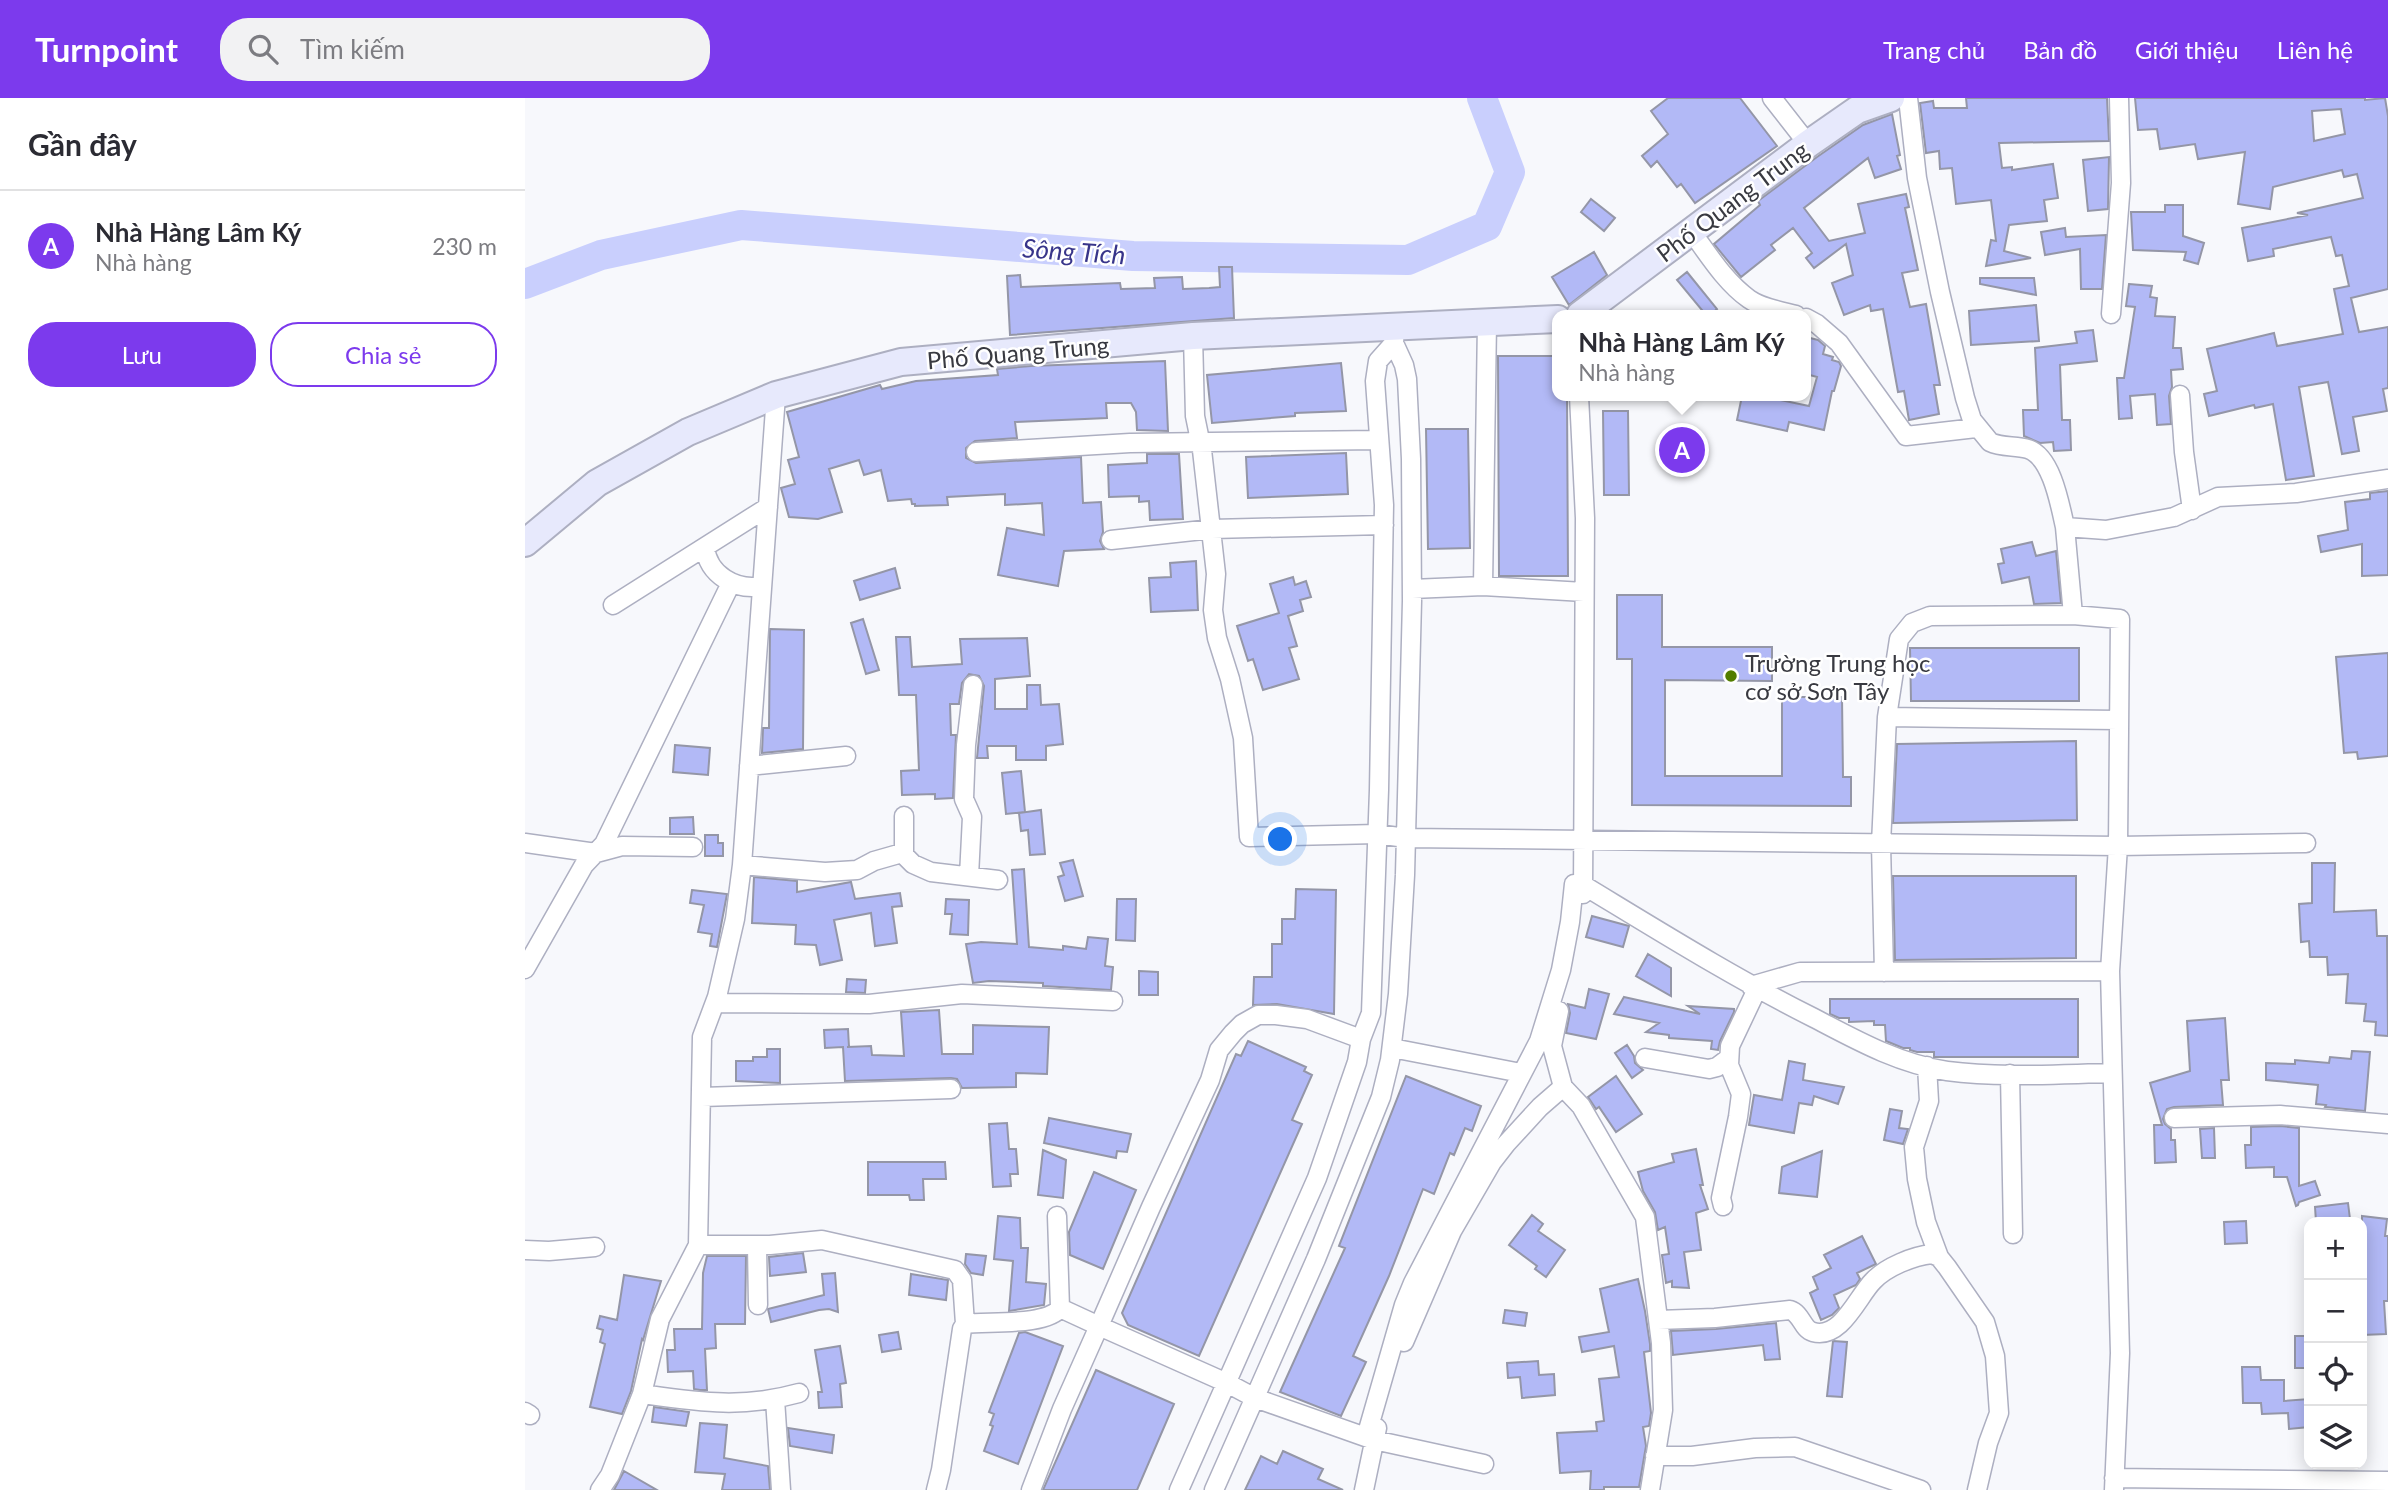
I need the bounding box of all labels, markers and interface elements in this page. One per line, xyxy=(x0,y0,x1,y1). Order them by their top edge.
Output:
search box xyxy=(220,18,710,81)
text: Turnpoint xyxy=(35,29,178,69)
icon: search xyxy=(244,30,282,68)
text: Tìm kiếm xyxy=(300,33,405,65)
text: Trang chủ xyxy=(1883,35,1985,64)
text: Bản đồ xyxy=(2023,35,2097,64)
text: Giới thiệu xyxy=(2135,35,2239,64)
text: Liên hệ xyxy=(2277,35,2353,64)
text: Gần đây xyxy=(28,126,137,162)
street label: Phố Quang Trung xyxy=(1650,134,1814,268)
text: Nhà Hàng Lâm Ký xyxy=(95,216,302,248)
water label: Sông Tích xyxy=(1021,231,1127,271)
text: A xyxy=(43,232,59,260)
text: 230 m xyxy=(432,232,497,260)
text: Nhà hàng xyxy=(95,248,192,276)
popup xyxy=(1552,310,1811,401)
button: Lưu xyxy=(28,322,256,387)
button: Chia sẻ xyxy=(270,322,497,387)
text: Nhà Hàng Lâm Ký xyxy=(1578,326,1785,358)
street label: Phố Quang Trung xyxy=(926,330,1110,374)
text: Nhà hàng xyxy=(1578,358,1675,386)
pin: A xyxy=(1659,424,1705,476)
place label: Trường Trung học cơ sở Sơn Tây xyxy=(1745,648,1930,705)
marker: Trường Trung học cơ sở Sơn Tây xyxy=(1723,668,1739,684)
your location xyxy=(1263,822,1297,856)
map controls xyxy=(2304,1217,2367,1469)
button: + xyxy=(2304,1217,2367,1280)
button: − xyxy=(2304,1280,2367,1343)
button: locate xyxy=(2304,1343,2367,1406)
button: layers xyxy=(2304,1406,2367,1469)

